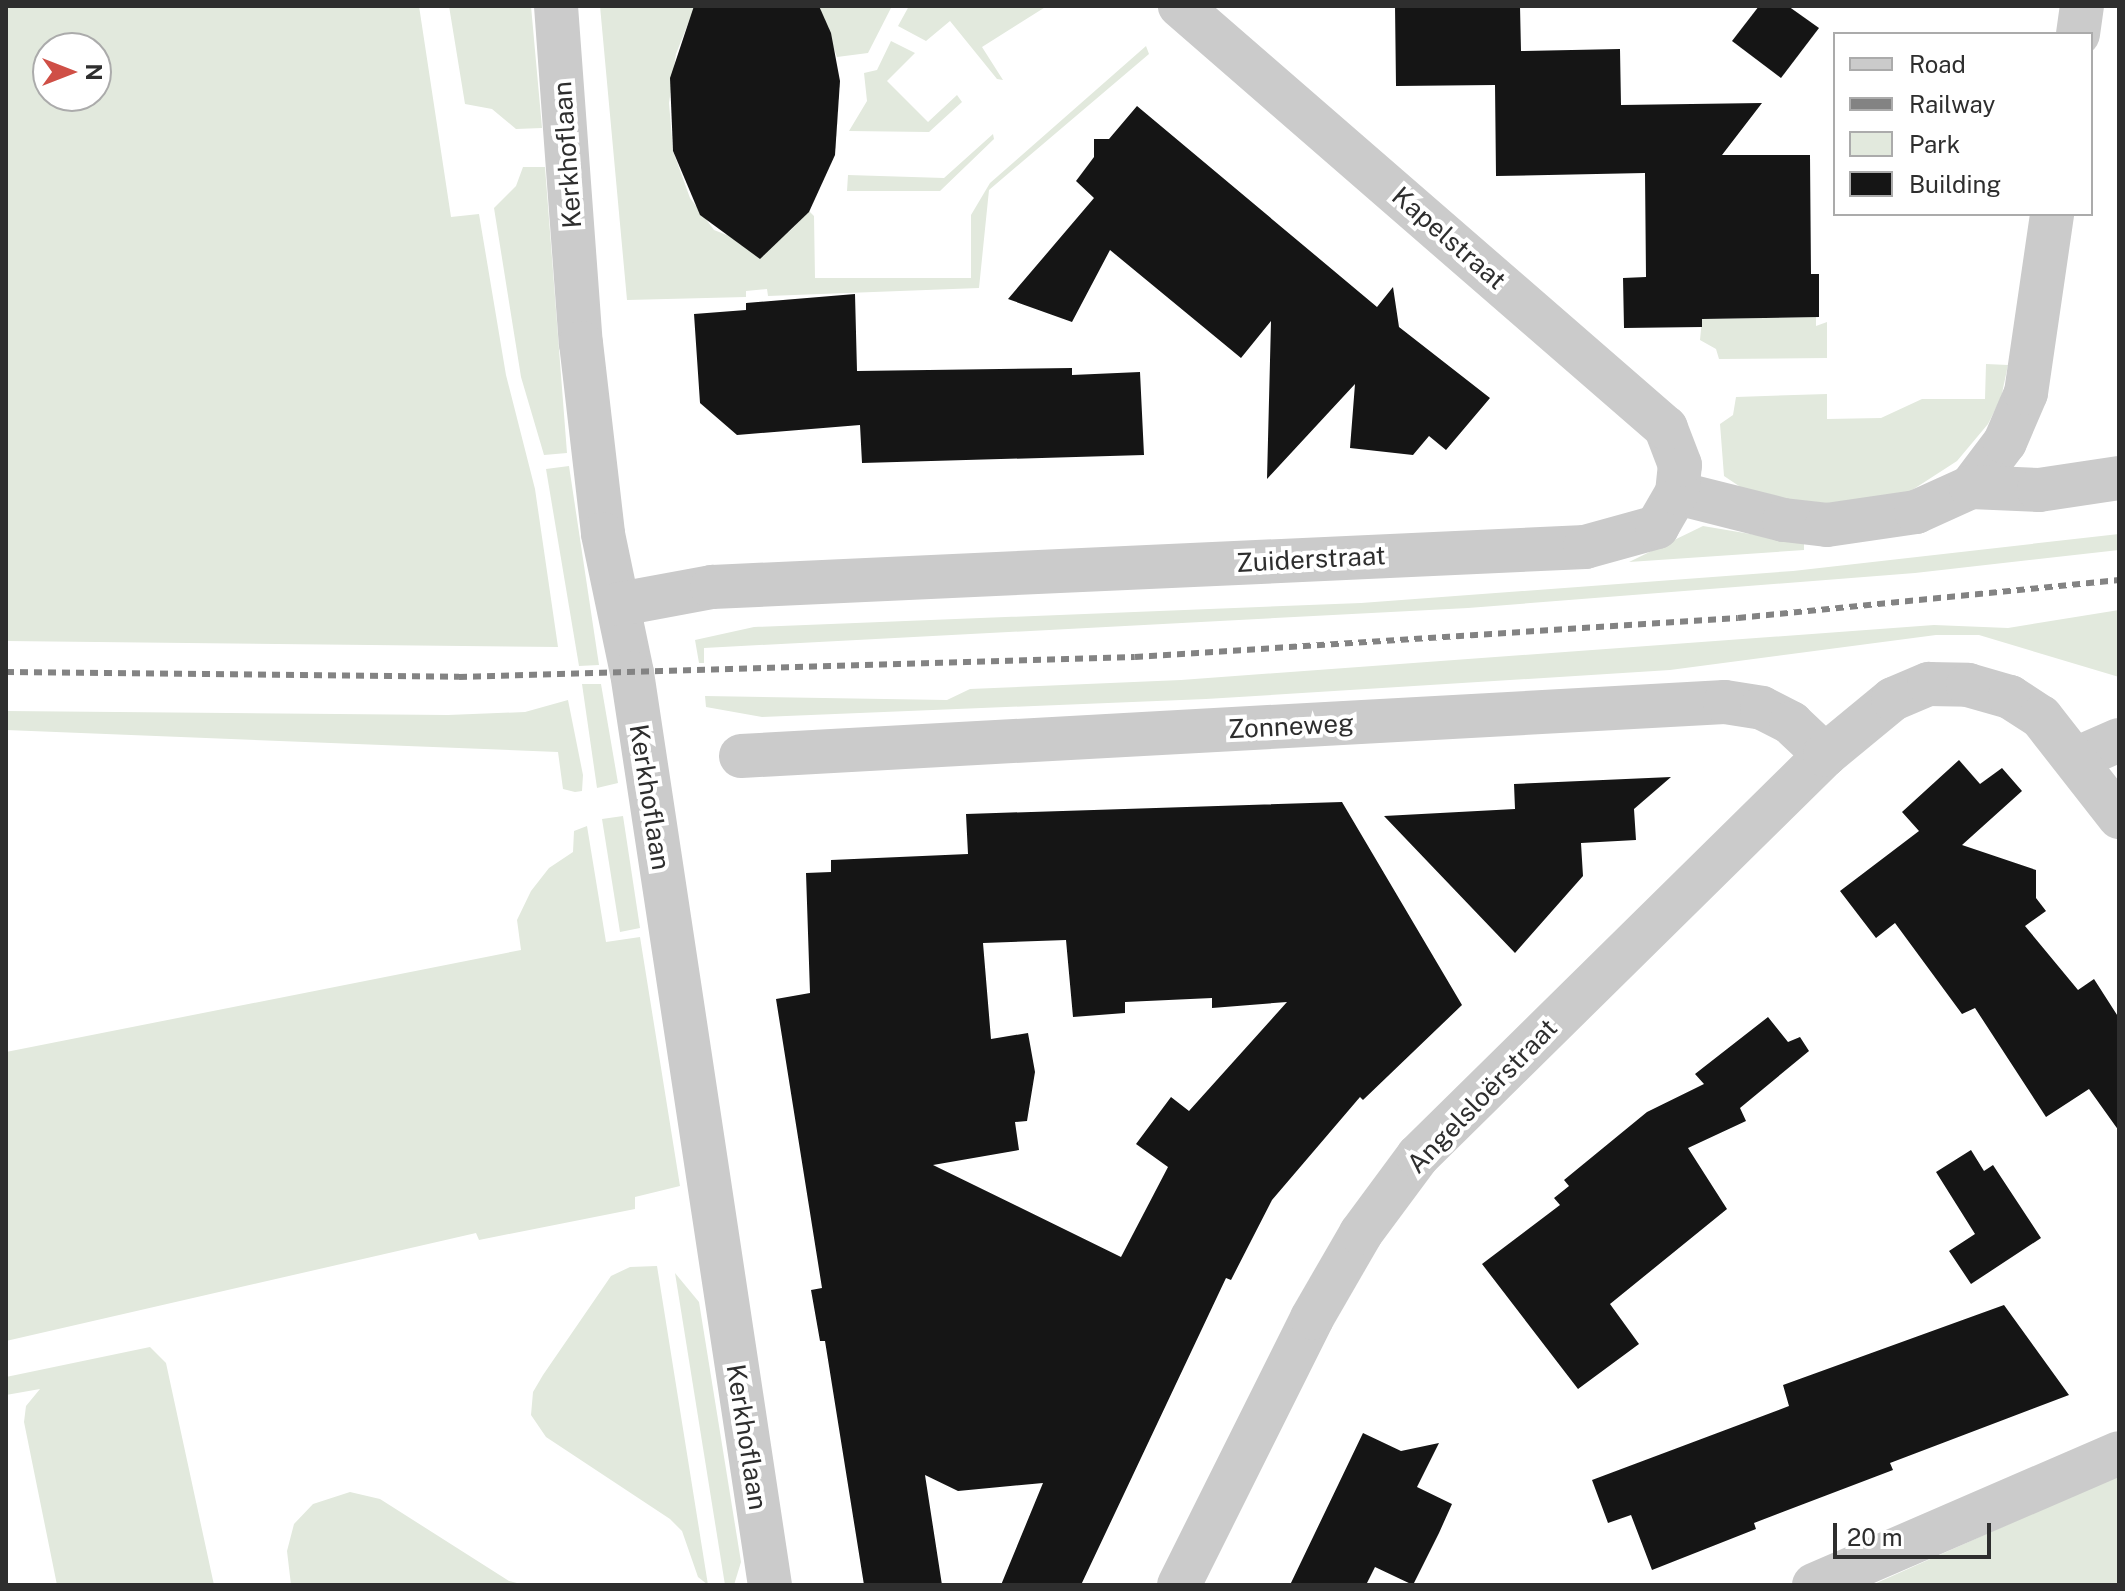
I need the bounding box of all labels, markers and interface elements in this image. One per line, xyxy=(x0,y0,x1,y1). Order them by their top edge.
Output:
north arrow xyxy=(32,32,112,112)
legend xyxy=(1833,32,2093,216)
text: Road xyxy=(1909,50,1966,78)
text: N xyxy=(81,63,107,81)
street label: Kerkhoflaan xyxy=(546,80,588,230)
text: Railway xyxy=(1909,90,1995,118)
text: Park xyxy=(1909,130,1960,158)
text: Building xyxy=(1909,170,2001,198)
street label: Kapelstraat xyxy=(1386,180,1512,296)
street label: Zuiderstraat xyxy=(1236,540,1386,578)
street label: Zonneweg xyxy=(1227,707,1355,745)
street label: Kerkhoflaan xyxy=(623,722,677,872)
street label: Angelsloërstraat xyxy=(1401,1012,1563,1180)
street label: Kerkhoflaan xyxy=(720,1362,774,1512)
scale bar xyxy=(1837,1507,1995,1557)
text: 20 m xyxy=(1847,1523,1903,1551)

